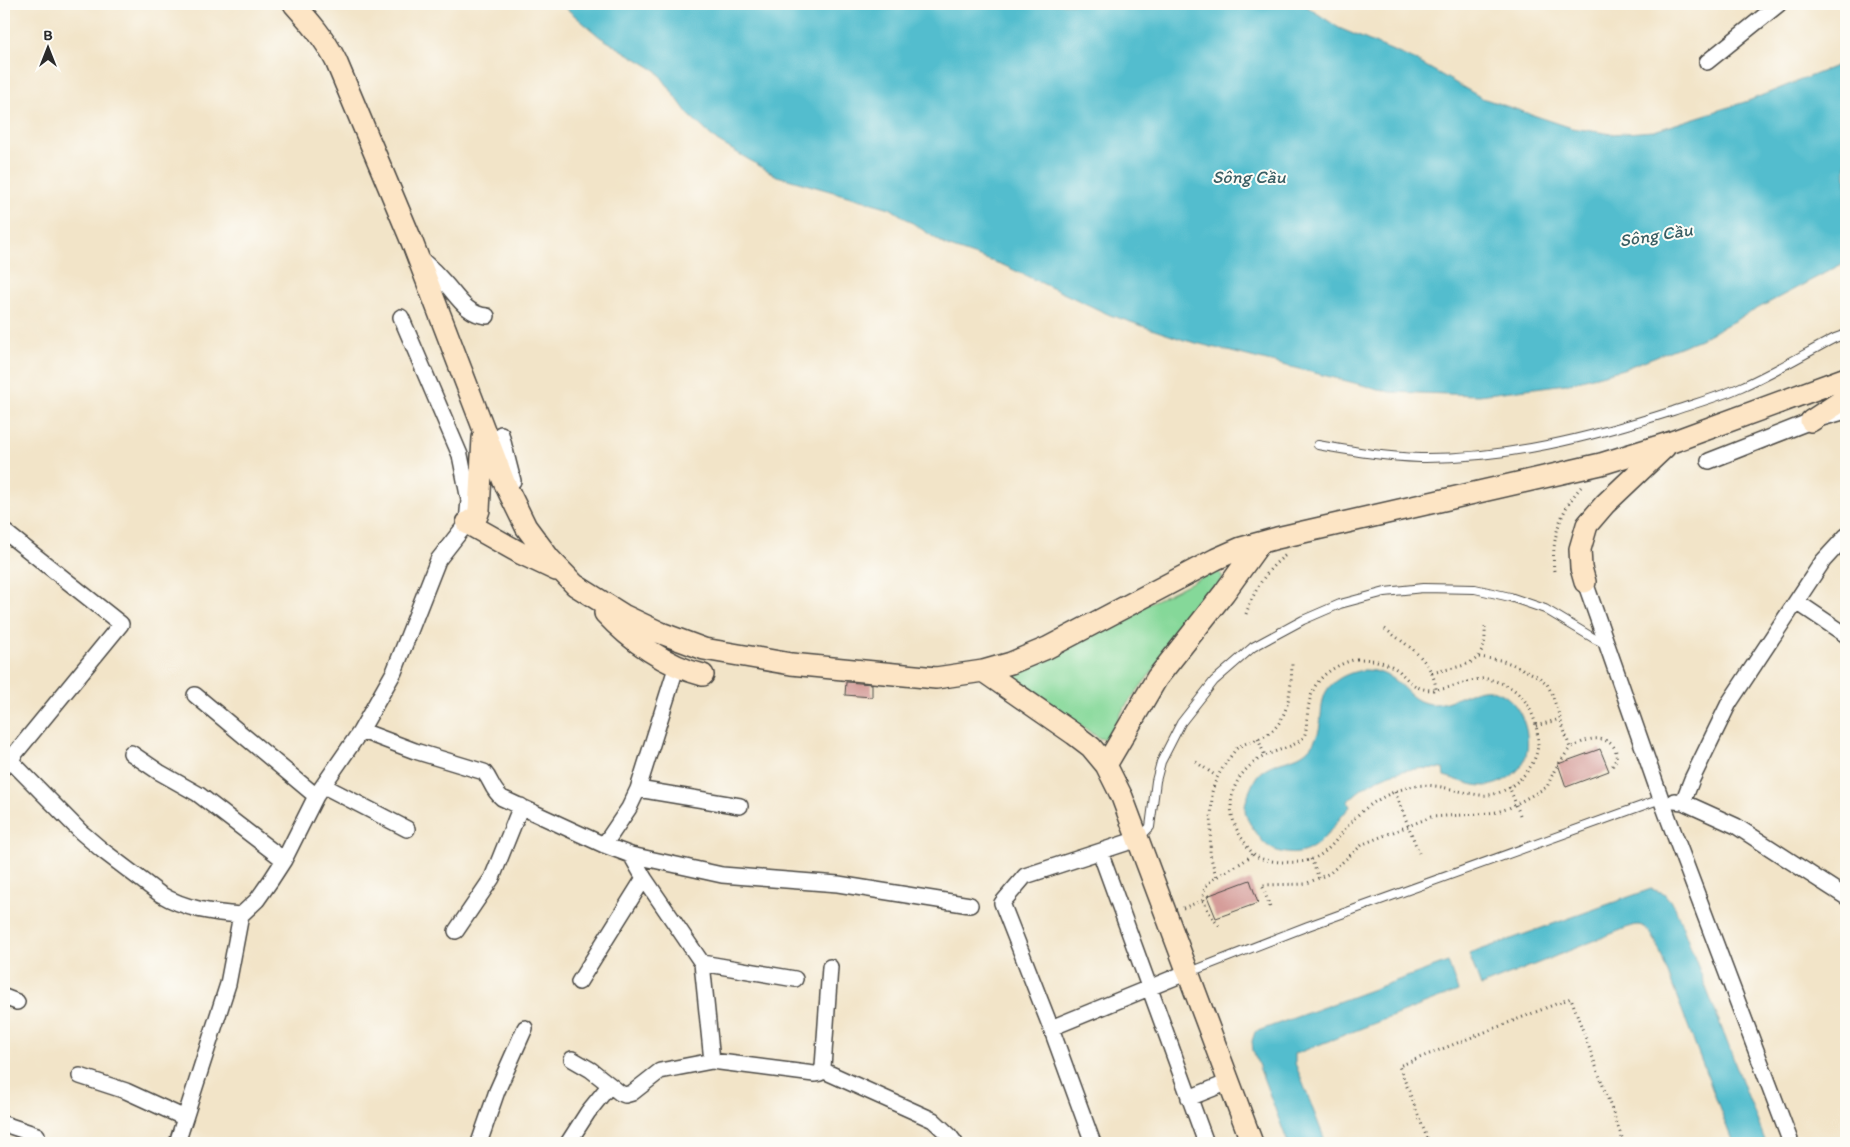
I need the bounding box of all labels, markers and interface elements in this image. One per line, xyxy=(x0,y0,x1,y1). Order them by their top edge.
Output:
north arrow xyxy=(22,22,72,72)
text: B xyxy=(43,27,53,44)
water label: Sông Cầu xyxy=(1212,166,1287,188)
water label: Sông Cầu xyxy=(1618,218,1695,252)

